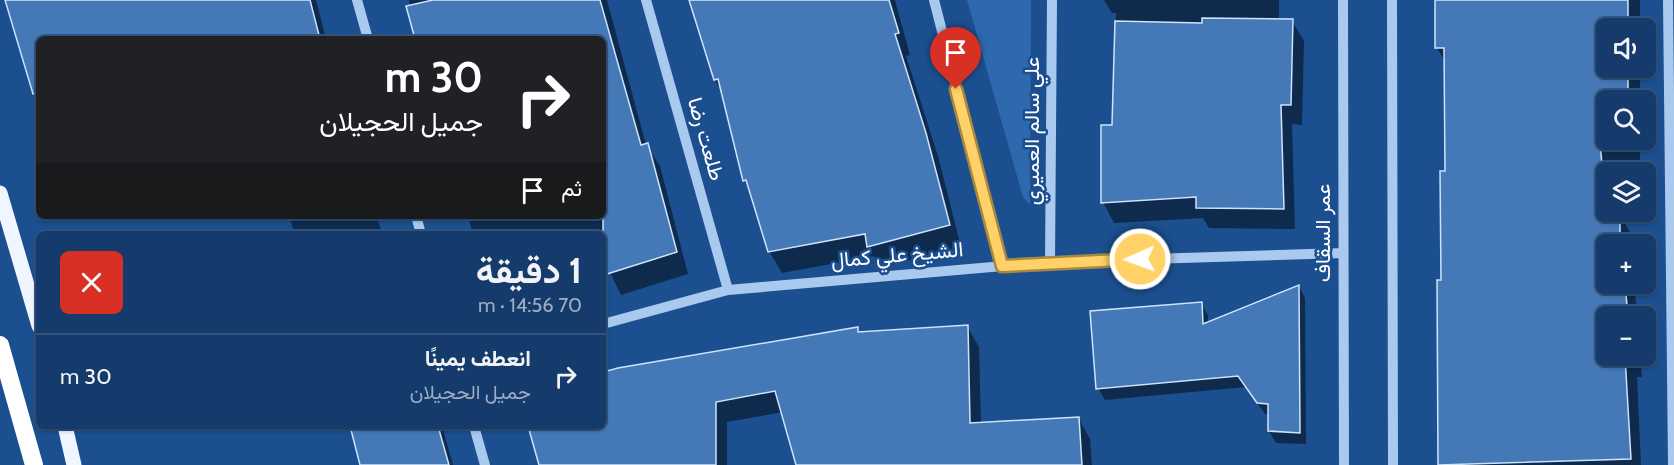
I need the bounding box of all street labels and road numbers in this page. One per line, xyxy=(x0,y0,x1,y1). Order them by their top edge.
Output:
street label: علي سالم العميري xyxy=(1019,57,1049,205)
street label: طلعت رضا xyxy=(682,94,730,184)
street label: عمر السقاف xyxy=(1310,184,1336,282)
street label: الشيخ علي كمال xyxy=(830,236,965,278)

